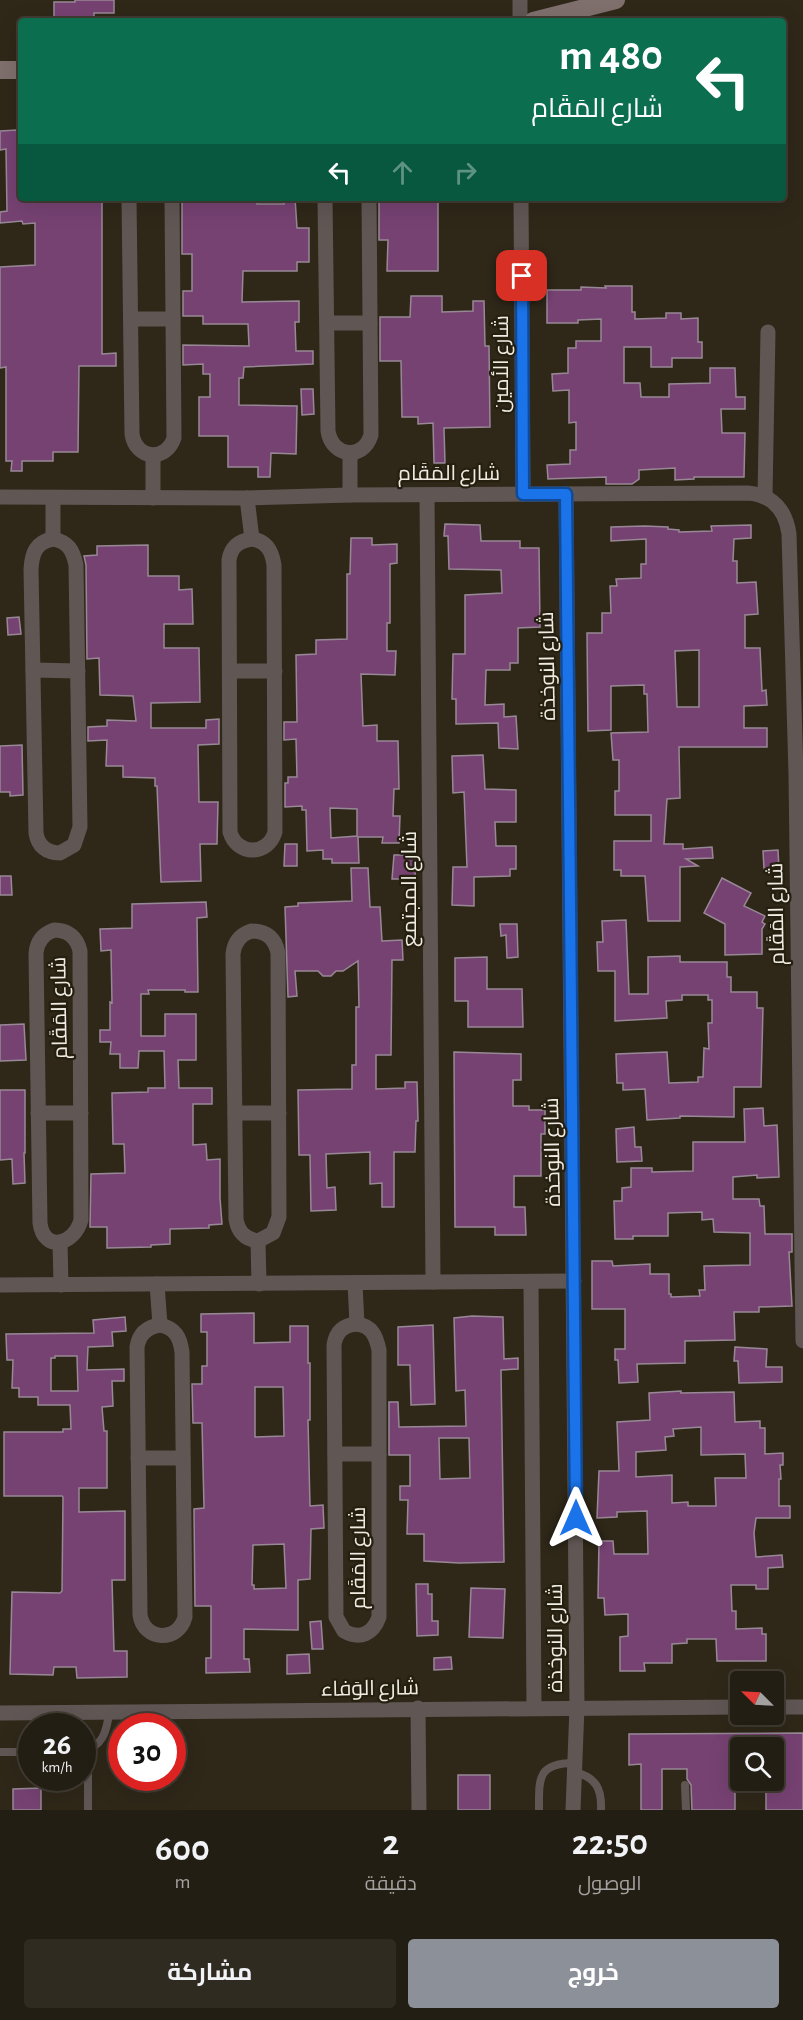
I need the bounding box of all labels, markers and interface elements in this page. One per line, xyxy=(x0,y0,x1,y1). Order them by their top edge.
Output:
text: 480 m xyxy=(559,35,663,77)
icon: left xyxy=(684,42,762,120)
text: شارع المَقَام xyxy=(531,95,663,122)
icon: left xyxy=(323,156,356,189)
icon: ahead xyxy=(386,156,419,189)
icon: right xyxy=(449,156,482,189)
pin xyxy=(496,250,547,301)
icon: arrive xyxy=(505,259,538,292)
street label: شارع الأمين xyxy=(491,315,515,413)
street label: شارع المَقَام xyxy=(398,463,500,487)
street label: شارع النوخذة xyxy=(536,611,562,721)
street label: شارع المجتمع xyxy=(399,831,423,947)
street label: شارع المَقَام xyxy=(765,863,791,965)
street label: شارع المَقَام xyxy=(48,957,74,1059)
street label: شارع النوخذة xyxy=(541,1097,567,1207)
position arrow xyxy=(544,1486,608,1550)
street label: شارع المَقَام xyxy=(348,1507,372,1609)
street label: شارع النوخذة xyxy=(545,1583,569,1693)
north arrow xyxy=(730,1671,784,1725)
map controls xyxy=(730,1671,784,1791)
street label: شارع الوَفاء xyxy=(321,1677,419,1703)
speed limit sign: 30 xyxy=(108,1713,186,1791)
text: 26 xyxy=(43,1730,71,1760)
button: search xyxy=(730,1737,784,1791)
text: km/h xyxy=(42,1760,72,1775)
text: 2 xyxy=(382,1825,399,1861)
text: 22:50 xyxy=(572,1825,648,1861)
text: 600 xyxy=(155,1831,210,1867)
text: m xyxy=(174,1872,190,1892)
text: دقيقة xyxy=(365,1874,417,1894)
text: الوصول xyxy=(578,1874,642,1894)
button: مشاركة xyxy=(24,1939,396,2008)
button: خروج xyxy=(408,1939,779,2008)

